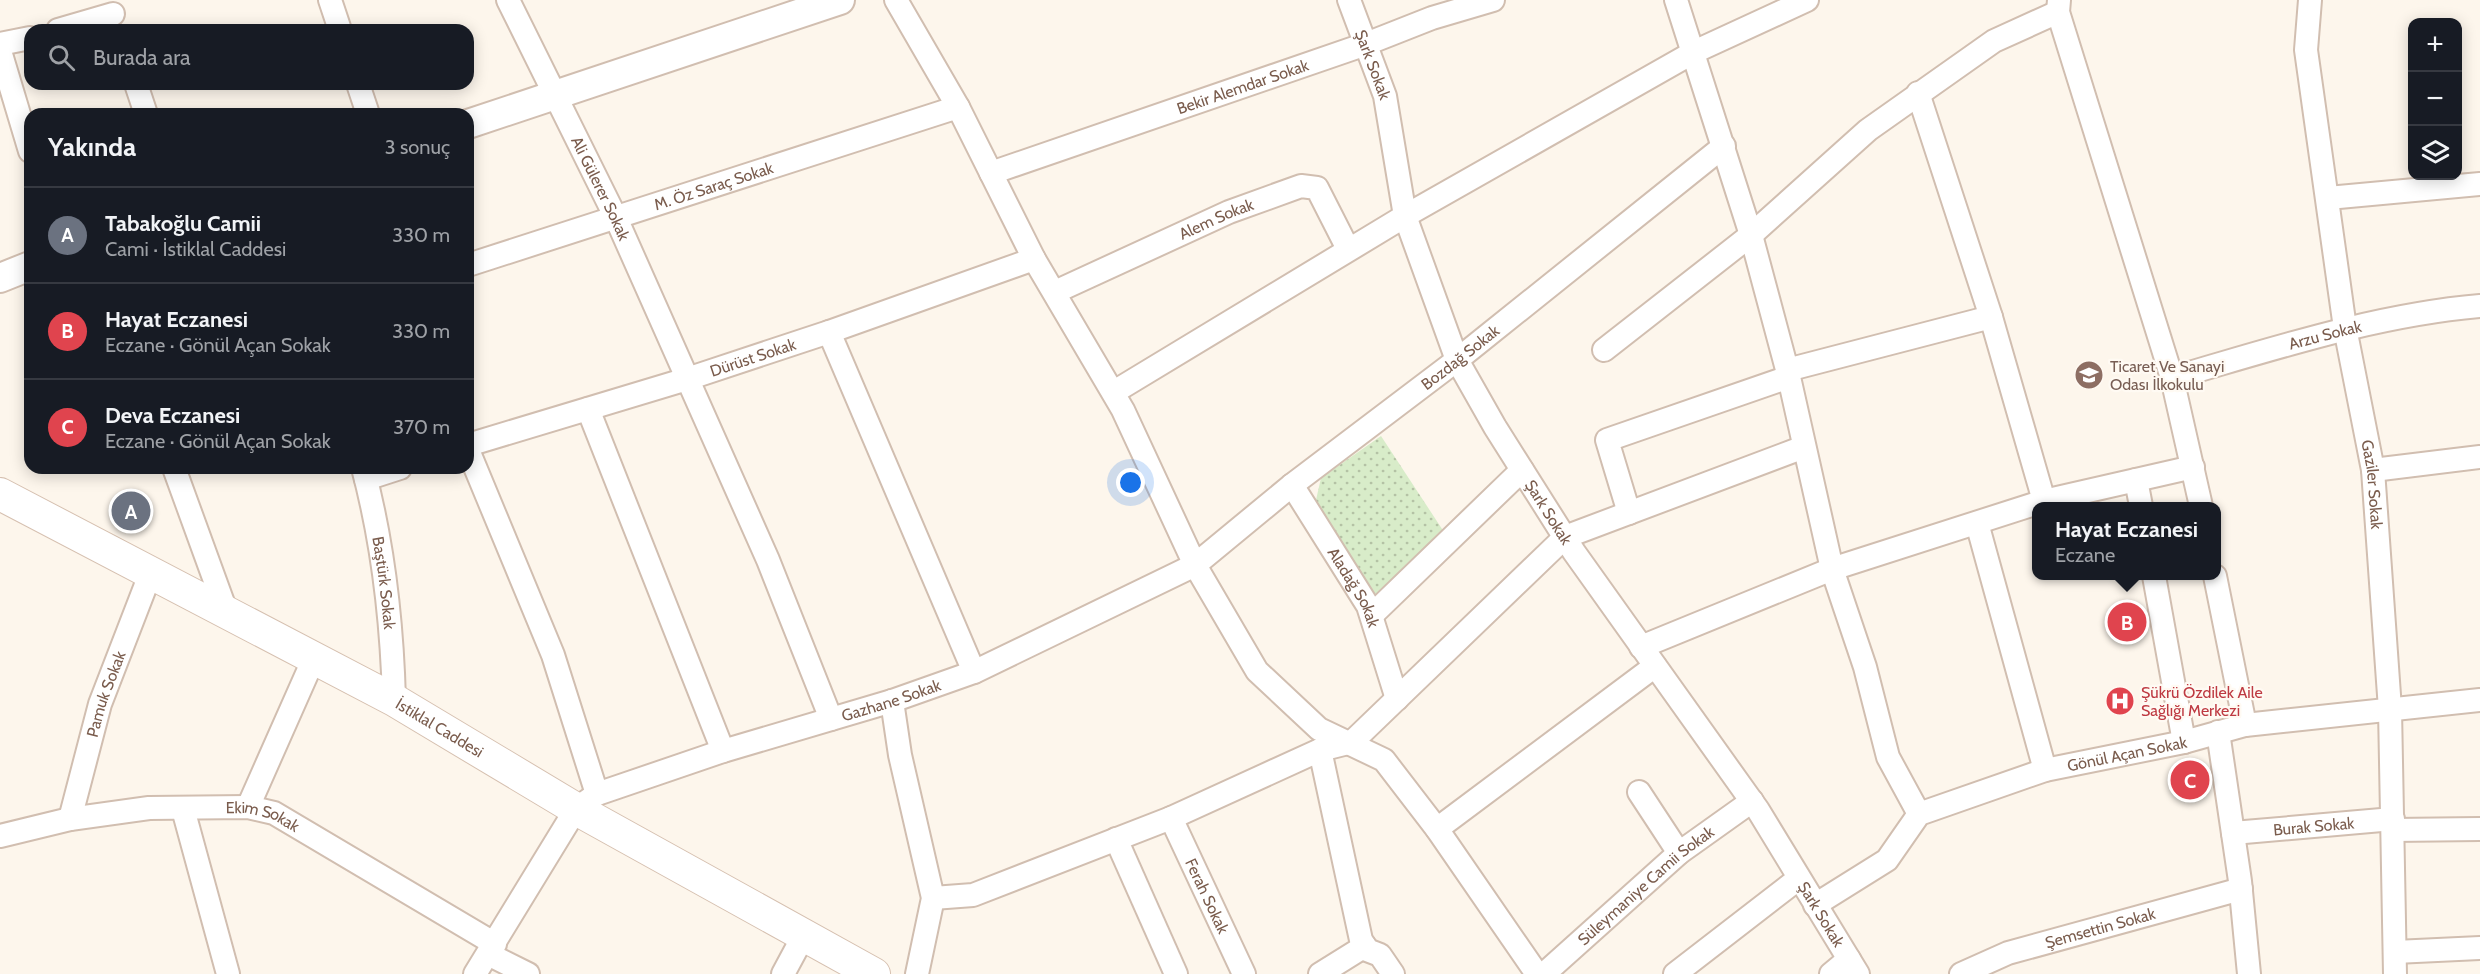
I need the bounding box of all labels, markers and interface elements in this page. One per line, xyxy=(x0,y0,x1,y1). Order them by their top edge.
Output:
map controls xyxy=(2408,18,2462,180)
button: + xyxy=(2408,18,2462,72)
search box xyxy=(24,24,474,90)
street label: Şark Sokak xyxy=(1351,27,1395,103)
icon: search xyxy=(45,41,78,74)
text: Burada ara xyxy=(93,44,191,71)
street label: Bekir Alemdar Sokak xyxy=(1174,55,1312,118)
button: − xyxy=(2408,72,2462,126)
button: layers xyxy=(2408,126,2462,180)
text: Yakında xyxy=(48,131,136,163)
street label: Ali Gülerer Sokak xyxy=(567,133,634,244)
text: 3 sonuç xyxy=(385,135,450,159)
street label: M. Öz Saraç Sokak xyxy=(652,158,776,214)
street label: Alem Sokak xyxy=(1176,195,1257,244)
text: Tabakoğlu Camii xyxy=(105,210,261,237)
text: A xyxy=(61,223,74,247)
text: 330 m xyxy=(392,223,450,247)
text: Cami · İstiklal Caddesi xyxy=(105,237,286,261)
text: Hayat Eczanesi xyxy=(105,306,248,333)
street label: Arzu Sokak xyxy=(2286,317,2364,354)
text: B xyxy=(61,319,74,343)
text: 330 m xyxy=(392,319,450,343)
street label: Bozdağ Sokak xyxy=(1417,321,1504,394)
text: Eczane · Gönül Açan Sokak xyxy=(105,333,331,357)
street label: Dürüst Sokak xyxy=(708,334,799,381)
place label: Ticaret Ve Sanayi Odası İlkokulu xyxy=(2110,357,2224,394)
school or university icon: Ticaret Ve Sanayi Odası İlkokulu xyxy=(2073,359,2105,391)
text: Deva Eczanesi xyxy=(105,402,240,429)
text: C xyxy=(61,415,74,439)
text: 370 m xyxy=(393,415,450,439)
text: Eczane · Gönül Açan Sokak xyxy=(105,429,331,453)
street label: Gaziler Sokak xyxy=(2357,438,2386,531)
your location xyxy=(1116,468,1145,497)
street label: Şark Sokak xyxy=(1521,476,1576,549)
pin: A xyxy=(112,488,150,534)
popup xyxy=(2032,502,2221,580)
text: Hayat Eczanesi xyxy=(2055,516,2198,543)
street label: Baştürk Sokak xyxy=(368,535,399,631)
text: Eczane xyxy=(2055,543,2115,567)
street label: Aladağ Sokak xyxy=(1324,544,1383,631)
pin: B xyxy=(2108,600,2146,644)
street label: Pamuk Sokak xyxy=(83,648,130,739)
street label: Gazhane Sokak xyxy=(839,675,944,725)
place label: Şükrü Özdilek Aile Sağlığı Merkezi xyxy=(2141,683,2263,720)
hospital icon: Şükrü Özdilek Aile Sağlığı Merkezi xyxy=(2104,685,2136,717)
street label: İstiklal Caddesi xyxy=(392,694,487,761)
street label: Gönül Açan Sokak xyxy=(2066,733,2189,775)
pin: C xyxy=(2170,758,2210,802)
street label: Ekim Sokak xyxy=(225,798,304,836)
street label: Burak Sokak xyxy=(2272,813,2356,839)
street label: Süleymaniye Camii Sokak xyxy=(1574,822,1718,949)
street label: Ferah Sokak xyxy=(1181,855,1233,938)
street label: Şark Sokak xyxy=(1794,878,1849,951)
street label: Şemsettin Sokak xyxy=(2043,904,2158,952)

